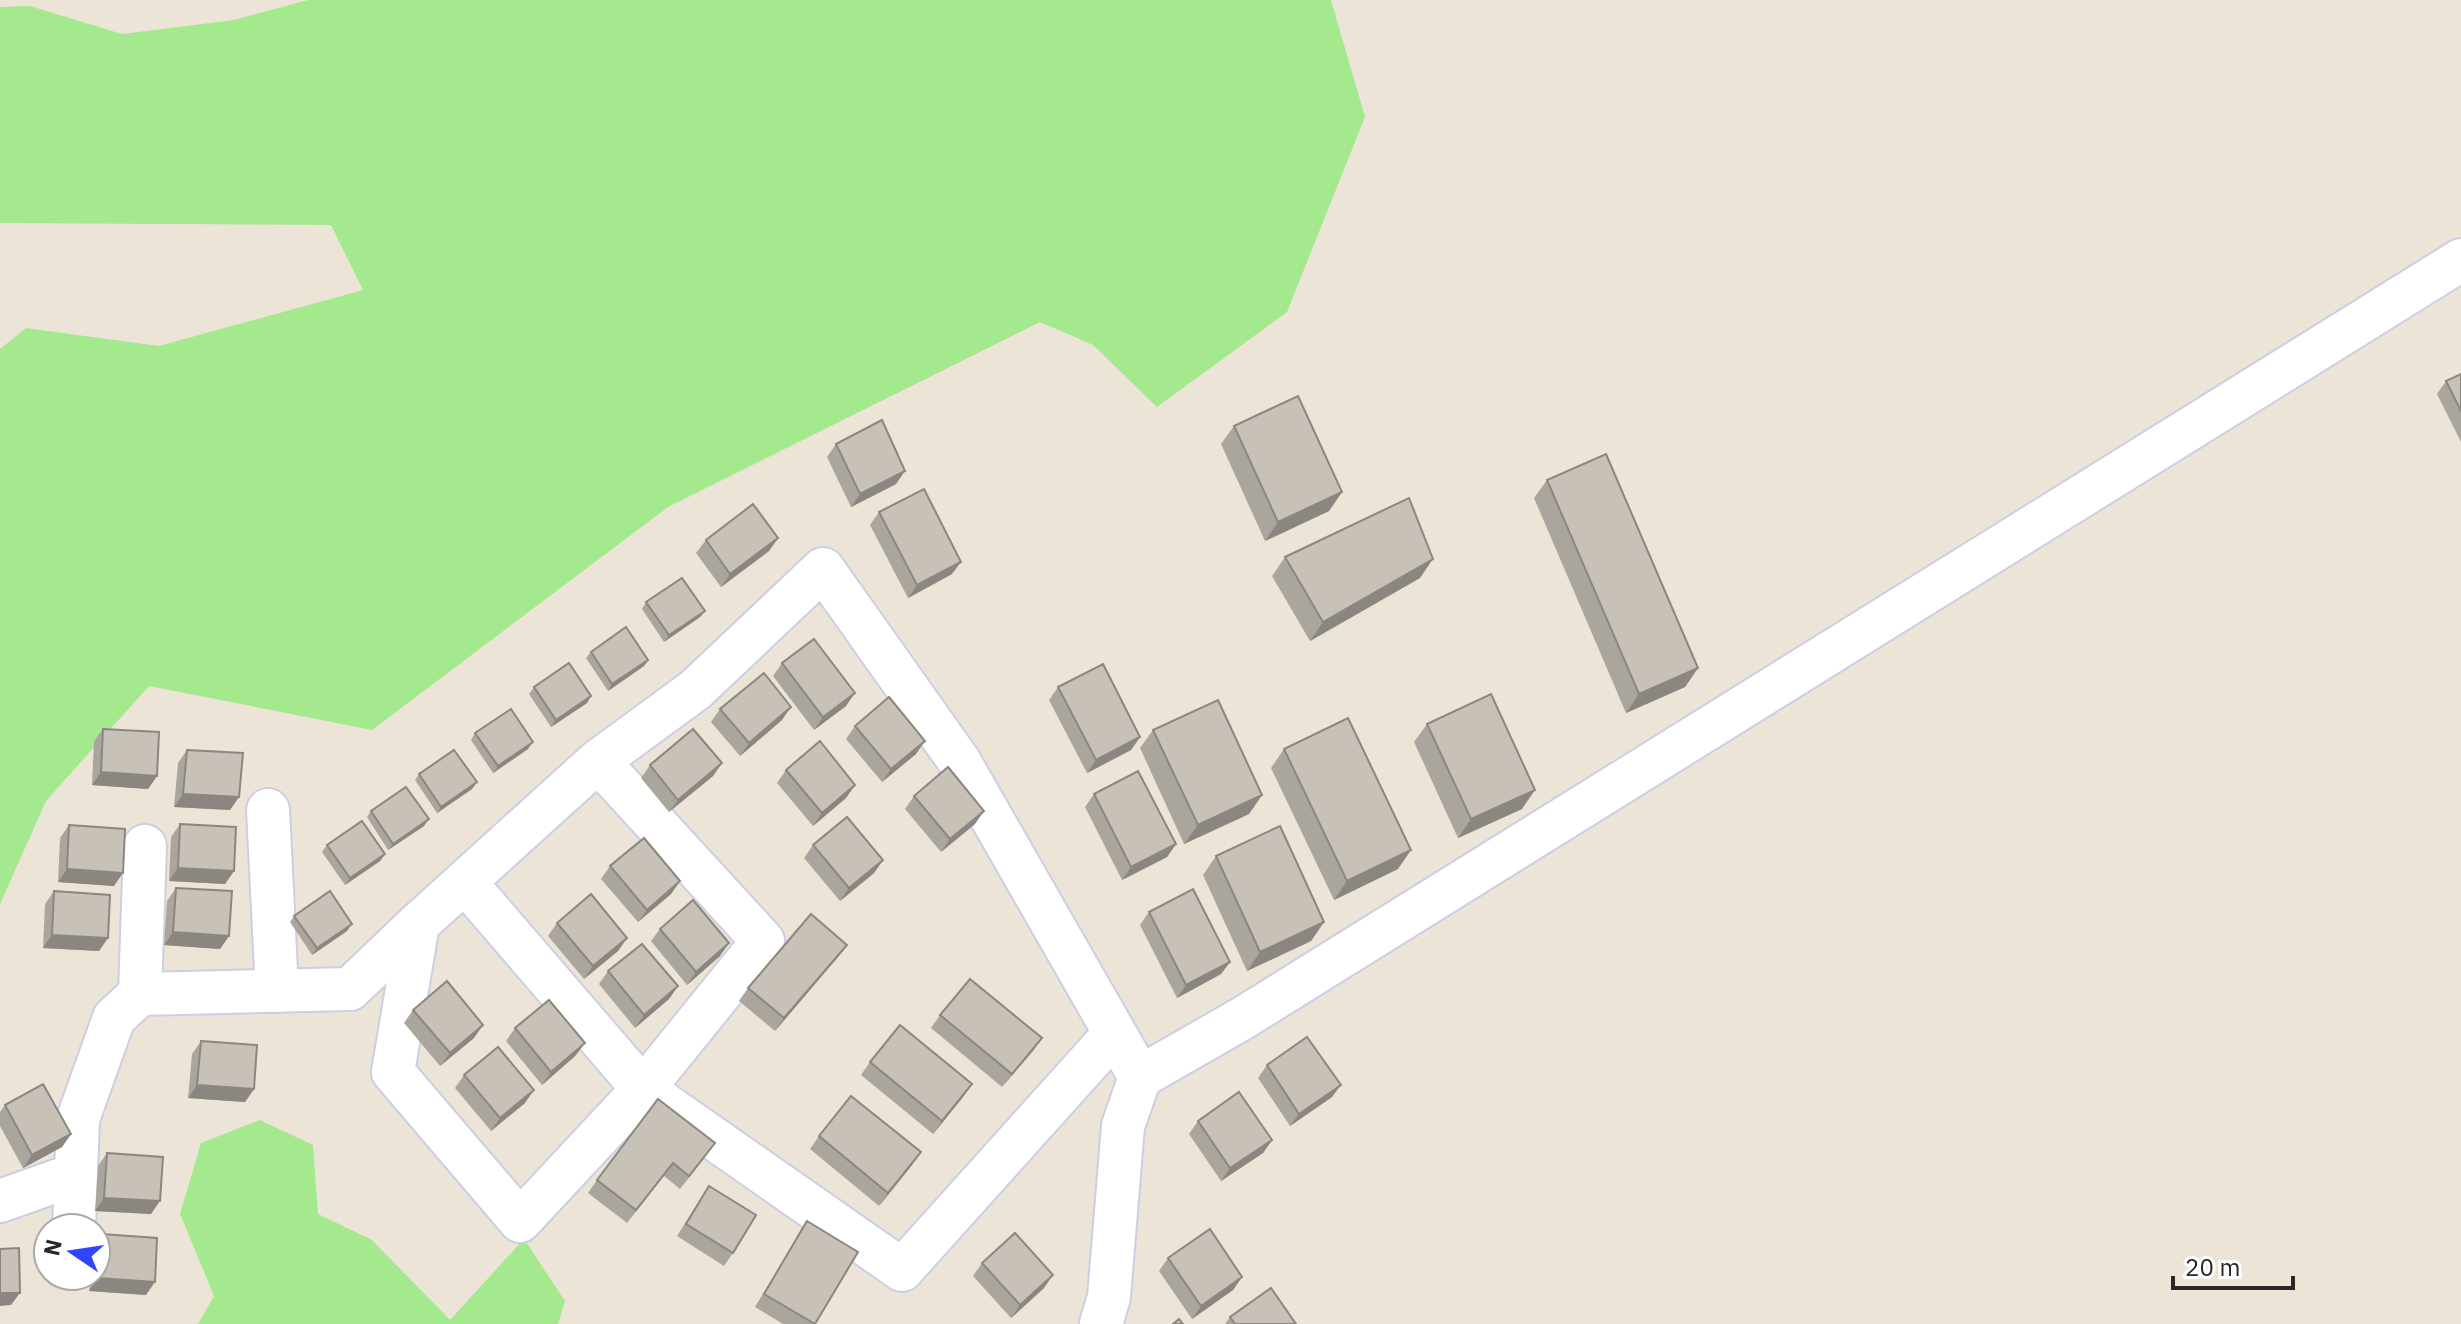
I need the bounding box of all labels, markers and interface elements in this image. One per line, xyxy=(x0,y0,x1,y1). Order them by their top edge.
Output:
north arrow xyxy=(32,1212,112,1292)
text: N xyxy=(36,1236,68,1258)
scale bar xyxy=(2173,1240,2293,1290)
text: 20 m xyxy=(2185,1251,2240,1283)

